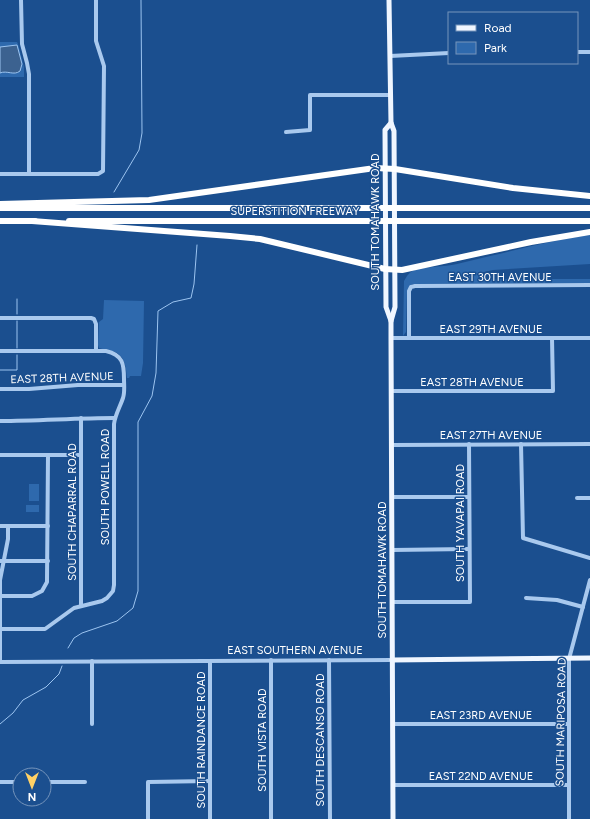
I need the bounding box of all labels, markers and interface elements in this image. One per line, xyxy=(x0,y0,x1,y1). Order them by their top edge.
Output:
legend xyxy=(448,12,578,64)
text: Road xyxy=(484,21,512,35)
text: Park xyxy=(484,41,507,55)
street label: SOUTH TOMAHAWK ROAD xyxy=(369,153,382,291)
street label: SUPERSTITION FREEWAY xyxy=(231,205,360,218)
street label: EAST 30TH AVENUE xyxy=(448,271,552,284)
street label: EAST 29TH AVENUE xyxy=(440,323,542,336)
street label: EAST 28TH AVENUE xyxy=(10,370,114,386)
street label: EAST 28TH AVENUE xyxy=(420,376,524,389)
street label: SOUTH POWELL ROAD xyxy=(99,428,112,545)
street label: EAST 27TH AVENUE xyxy=(440,429,542,442)
street label: SOUTH CHAPARRAL ROAD xyxy=(66,443,79,581)
street label: SOUTH YAVAPAI ROAD xyxy=(454,463,467,582)
street label: SOUTH TOMAHAWK ROAD xyxy=(376,501,389,639)
street label: EAST SOUTHERN AVENUE xyxy=(227,644,363,657)
street label: SOUTH MARIPOSA ROAD xyxy=(553,657,569,787)
street label: SOUTH RAINDANCE ROAD xyxy=(195,671,208,809)
street label: SOUTH DESCANSO ROAD xyxy=(314,673,327,807)
street label: SOUTH VISTA ROAD xyxy=(256,688,269,792)
street label: EAST 23RD AVENUE xyxy=(430,709,532,722)
north arrow xyxy=(12,767,52,807)
street label: EAST 22ND AVENUE xyxy=(429,770,533,783)
text: N xyxy=(28,790,36,803)

